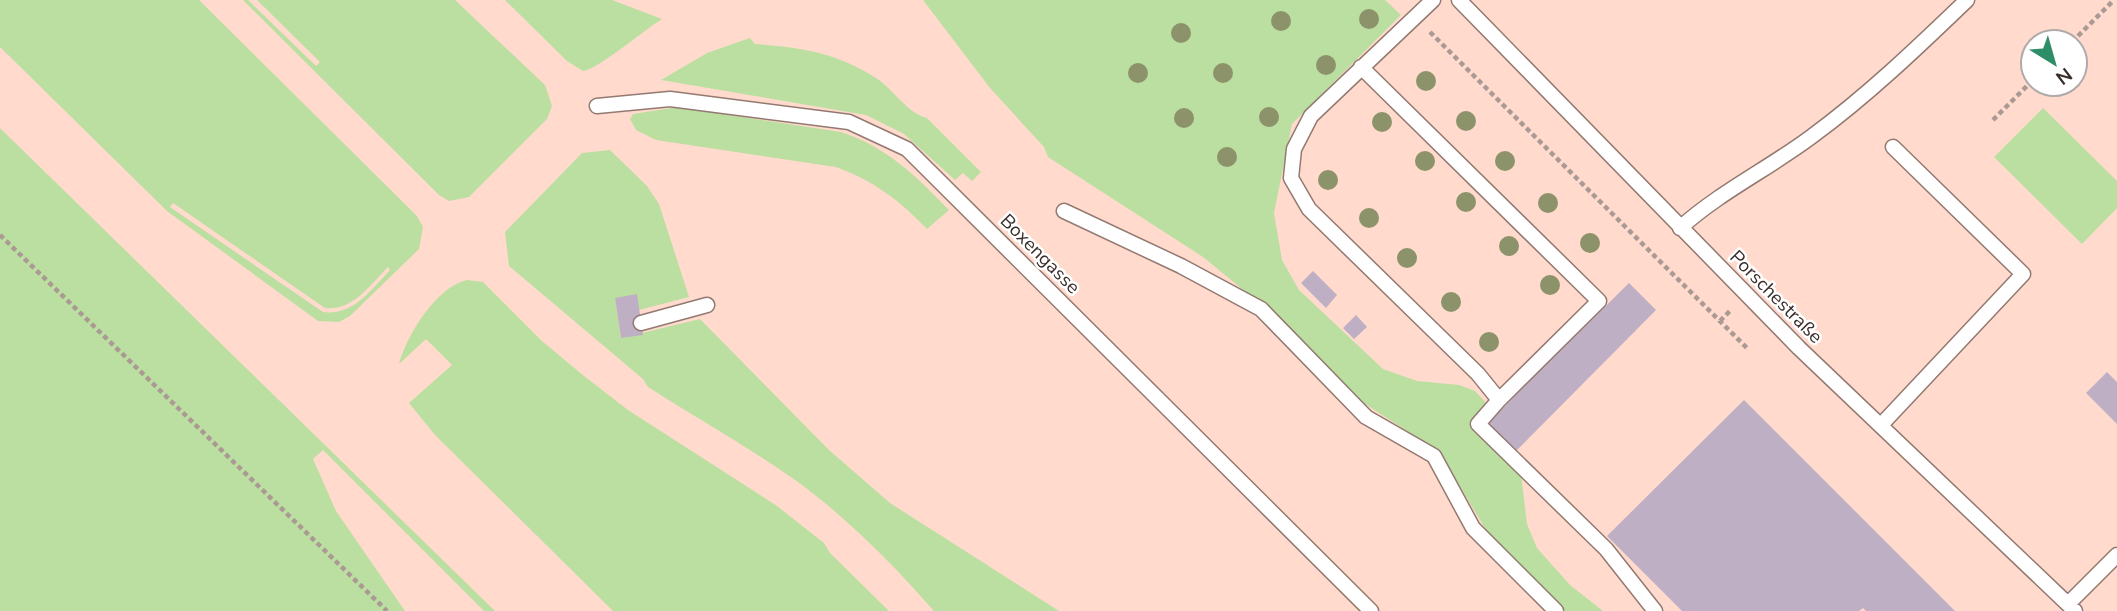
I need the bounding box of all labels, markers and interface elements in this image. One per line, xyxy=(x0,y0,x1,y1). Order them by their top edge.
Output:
north arrow xyxy=(2019,28,2089,98)
text: N xyxy=(2050,61,2077,90)
street label: Boxengasse xyxy=(994,208,1086,300)
street label: Porschestraße xyxy=(1724,245,1828,349)

